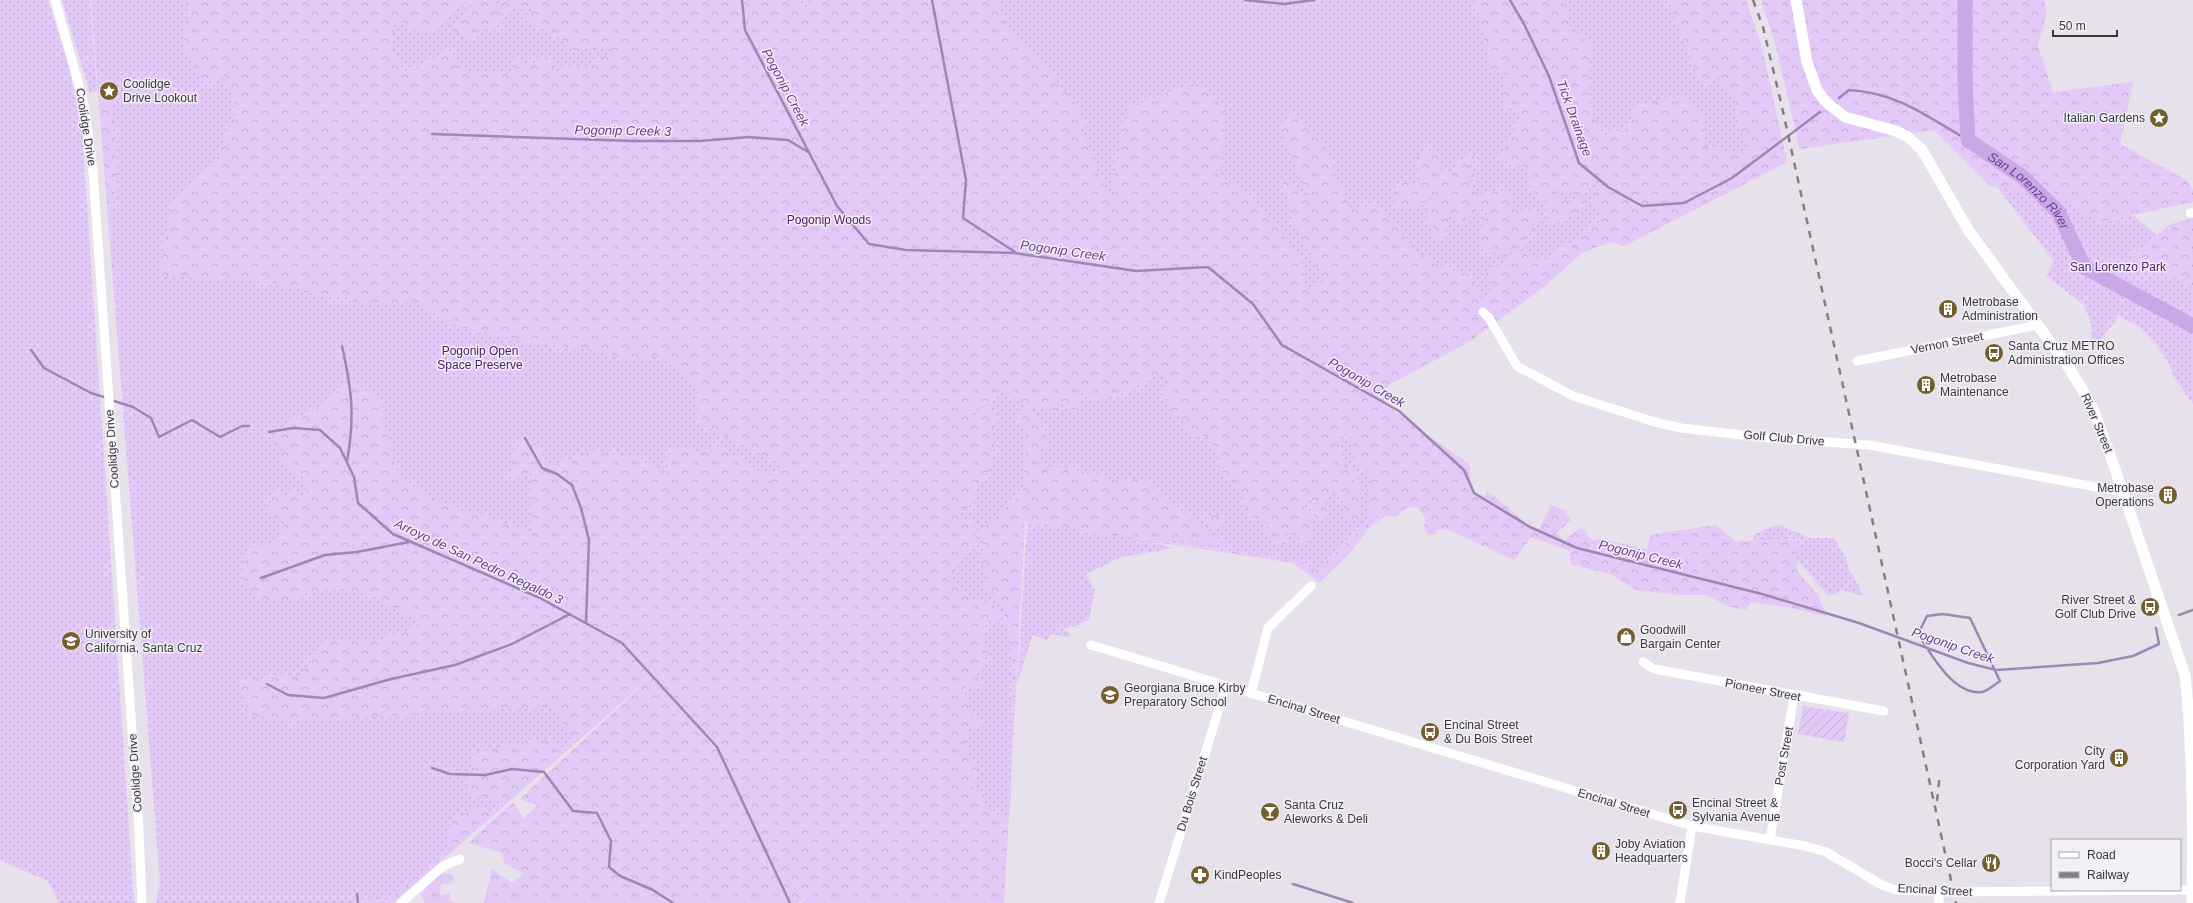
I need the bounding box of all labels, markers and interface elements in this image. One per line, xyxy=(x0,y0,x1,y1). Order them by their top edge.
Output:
scale bar xyxy=(2053,12,2117,38)
text: 50 m xyxy=(2059,19,2086,33)
water label: Pogonip Creek xyxy=(759,46,813,130)
place label: Coolidge Drive Lookout xyxy=(123,77,198,105)
water label: Tick Drainage xyxy=(1554,78,1595,158)
place icon: Coolidge Drive Lookout xyxy=(98,80,120,102)
street label: Coolidge Drive xyxy=(73,87,99,167)
place icon: Italian Gardens xyxy=(2148,107,2170,129)
place label: Italian Gardens xyxy=(2064,111,2145,125)
water label: Pogonip Creek 3 xyxy=(574,122,672,139)
water label: San Lorenzo River xyxy=(1985,149,2073,232)
park label: Pogonip Woods xyxy=(787,213,871,227)
water label: Pogonip Creek xyxy=(1019,237,1108,264)
park label: San Lorenzo Park xyxy=(2070,260,2167,274)
place label: Metrobase Administration xyxy=(1962,295,2038,323)
building icon: Metrobase Administration xyxy=(1937,298,1959,320)
street label: Vernon Street xyxy=(1910,329,1985,357)
place label: Santa Cruz METRO Administration Offices xyxy=(2008,339,2125,367)
bus stop icon: Santa Cruz METRO Administration Offices xyxy=(1983,342,2005,364)
park label: Pogonip Open Space Preserve xyxy=(437,344,523,372)
water label: Pogonip Creek xyxy=(1326,354,1409,411)
place label: Metrobase Maintenance xyxy=(1940,371,2009,399)
building icon: Metrobase Maintenance xyxy=(1915,374,1937,396)
street label: River Street xyxy=(2078,391,2116,456)
street label: Coolidge Drive xyxy=(102,409,122,489)
street label: Golf Club Drive xyxy=(1743,427,1825,449)
place label: Metrobase Operations xyxy=(2095,481,2154,509)
building icon: Metrobase Operations xyxy=(2157,484,2179,506)
water label: Arroyo de San Pedro Regaldo 3 xyxy=(391,515,566,608)
water label: Pogonip Creek xyxy=(1597,537,1686,573)
place label: River Street & Golf Club Drive xyxy=(2055,593,2136,621)
bus stop icon: River Street & Golf Club Drive xyxy=(2139,596,2161,618)
place label: Goodwill Bargain Center xyxy=(1640,623,1721,651)
water label: Pogonip Creek xyxy=(1910,624,1997,667)
shop icon: Goodwill Bargain Center xyxy=(1615,626,1637,648)
place label: University of California, Santa Cruz xyxy=(85,627,202,655)
school or university icon: University of California, Santa Cruz xyxy=(60,630,82,652)
street label: Pioneer Street xyxy=(1724,676,1803,704)
place label: Georgiana Bruce Kirby Preparatory School xyxy=(1124,681,1245,709)
school or university icon: Georgiana Bruce Kirby Preparatory School xyxy=(1099,684,1121,706)
street label: Encinal Street xyxy=(1266,691,1342,727)
place label: Encinal Street & Du Bois Street xyxy=(1444,718,1533,746)
bus stop icon: Encinal Street & Du Bois Street xyxy=(1419,721,1441,743)
street label: Post Street xyxy=(1772,725,1796,786)
street label: Coolidge Drive xyxy=(125,733,145,813)
place label: City Corporation Yard xyxy=(2015,744,2105,772)
building icon: City Corporation Yard xyxy=(2108,747,2130,769)
street label: Du Bois Street xyxy=(1174,754,1210,833)
street label: Encinal Street xyxy=(1576,785,1652,821)
place label: Encinal Street & Sylvania Avenue xyxy=(1692,796,1781,824)
place label: Santa Cruz Aleworks & Deli xyxy=(1284,798,1368,826)
bus stop icon: Encinal Street & Sylvania Avenue xyxy=(1667,799,1689,821)
bar icon: Santa Cruz Aleworks & Deli xyxy=(1259,801,1281,823)
place label: Joby Aviation Headquarters xyxy=(1615,837,1688,865)
legend xyxy=(2051,839,2181,891)
building icon: Joby Aviation Headquarters xyxy=(1590,840,1612,862)
text: Road xyxy=(2087,848,2116,862)
restaurant icon: Bocci's Cellar xyxy=(1980,852,2002,874)
place label: Bocci's Cellar xyxy=(1905,856,1977,870)
pharmacy icon: KindPeoples xyxy=(1189,864,1211,886)
place label: KindPeoples xyxy=(1214,868,1281,882)
text: Railway xyxy=(2087,868,2129,882)
street label: Encinal Street xyxy=(1897,881,1973,899)

